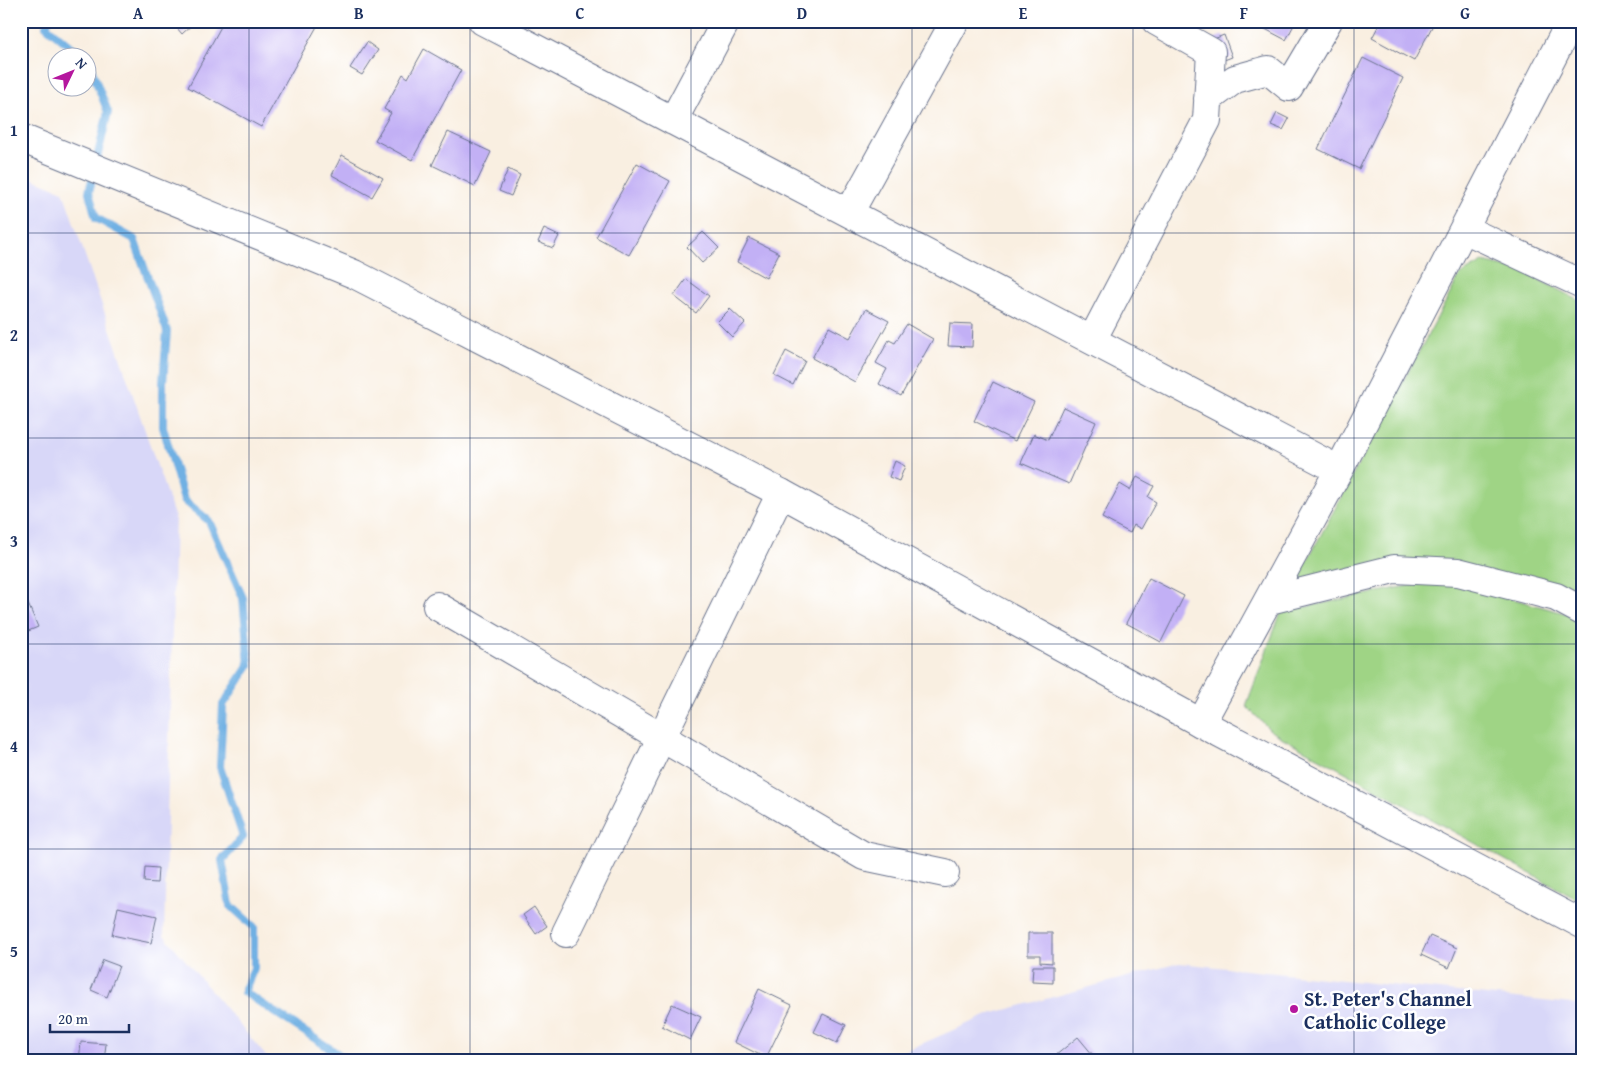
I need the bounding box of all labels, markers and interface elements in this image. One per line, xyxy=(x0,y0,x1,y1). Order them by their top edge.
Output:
text: A xyxy=(133,1,144,25)
text: B xyxy=(354,1,364,25)
text: C xyxy=(575,1,585,25)
text: D xyxy=(797,1,807,25)
text: E xyxy=(1019,1,1028,25)
text: F xyxy=(1240,1,1248,25)
text: G xyxy=(1460,1,1470,25)
north arrow xyxy=(48,48,98,98)
text: N xyxy=(71,53,92,74)
text: 1 xyxy=(10,118,18,142)
text: 2 xyxy=(10,323,18,347)
text: 3 xyxy=(10,529,18,553)
text: 4 xyxy=(10,734,18,758)
text: 5 xyxy=(10,939,18,963)
place label: St. Peter's Channel Catholic College xyxy=(1304,984,1472,1036)
scale bar xyxy=(50,1002,129,1034)
marker: St. Peter's Channel Catholic College xyxy=(1288,1003,1300,1015)
text: 20 m xyxy=(58,1008,89,1029)

